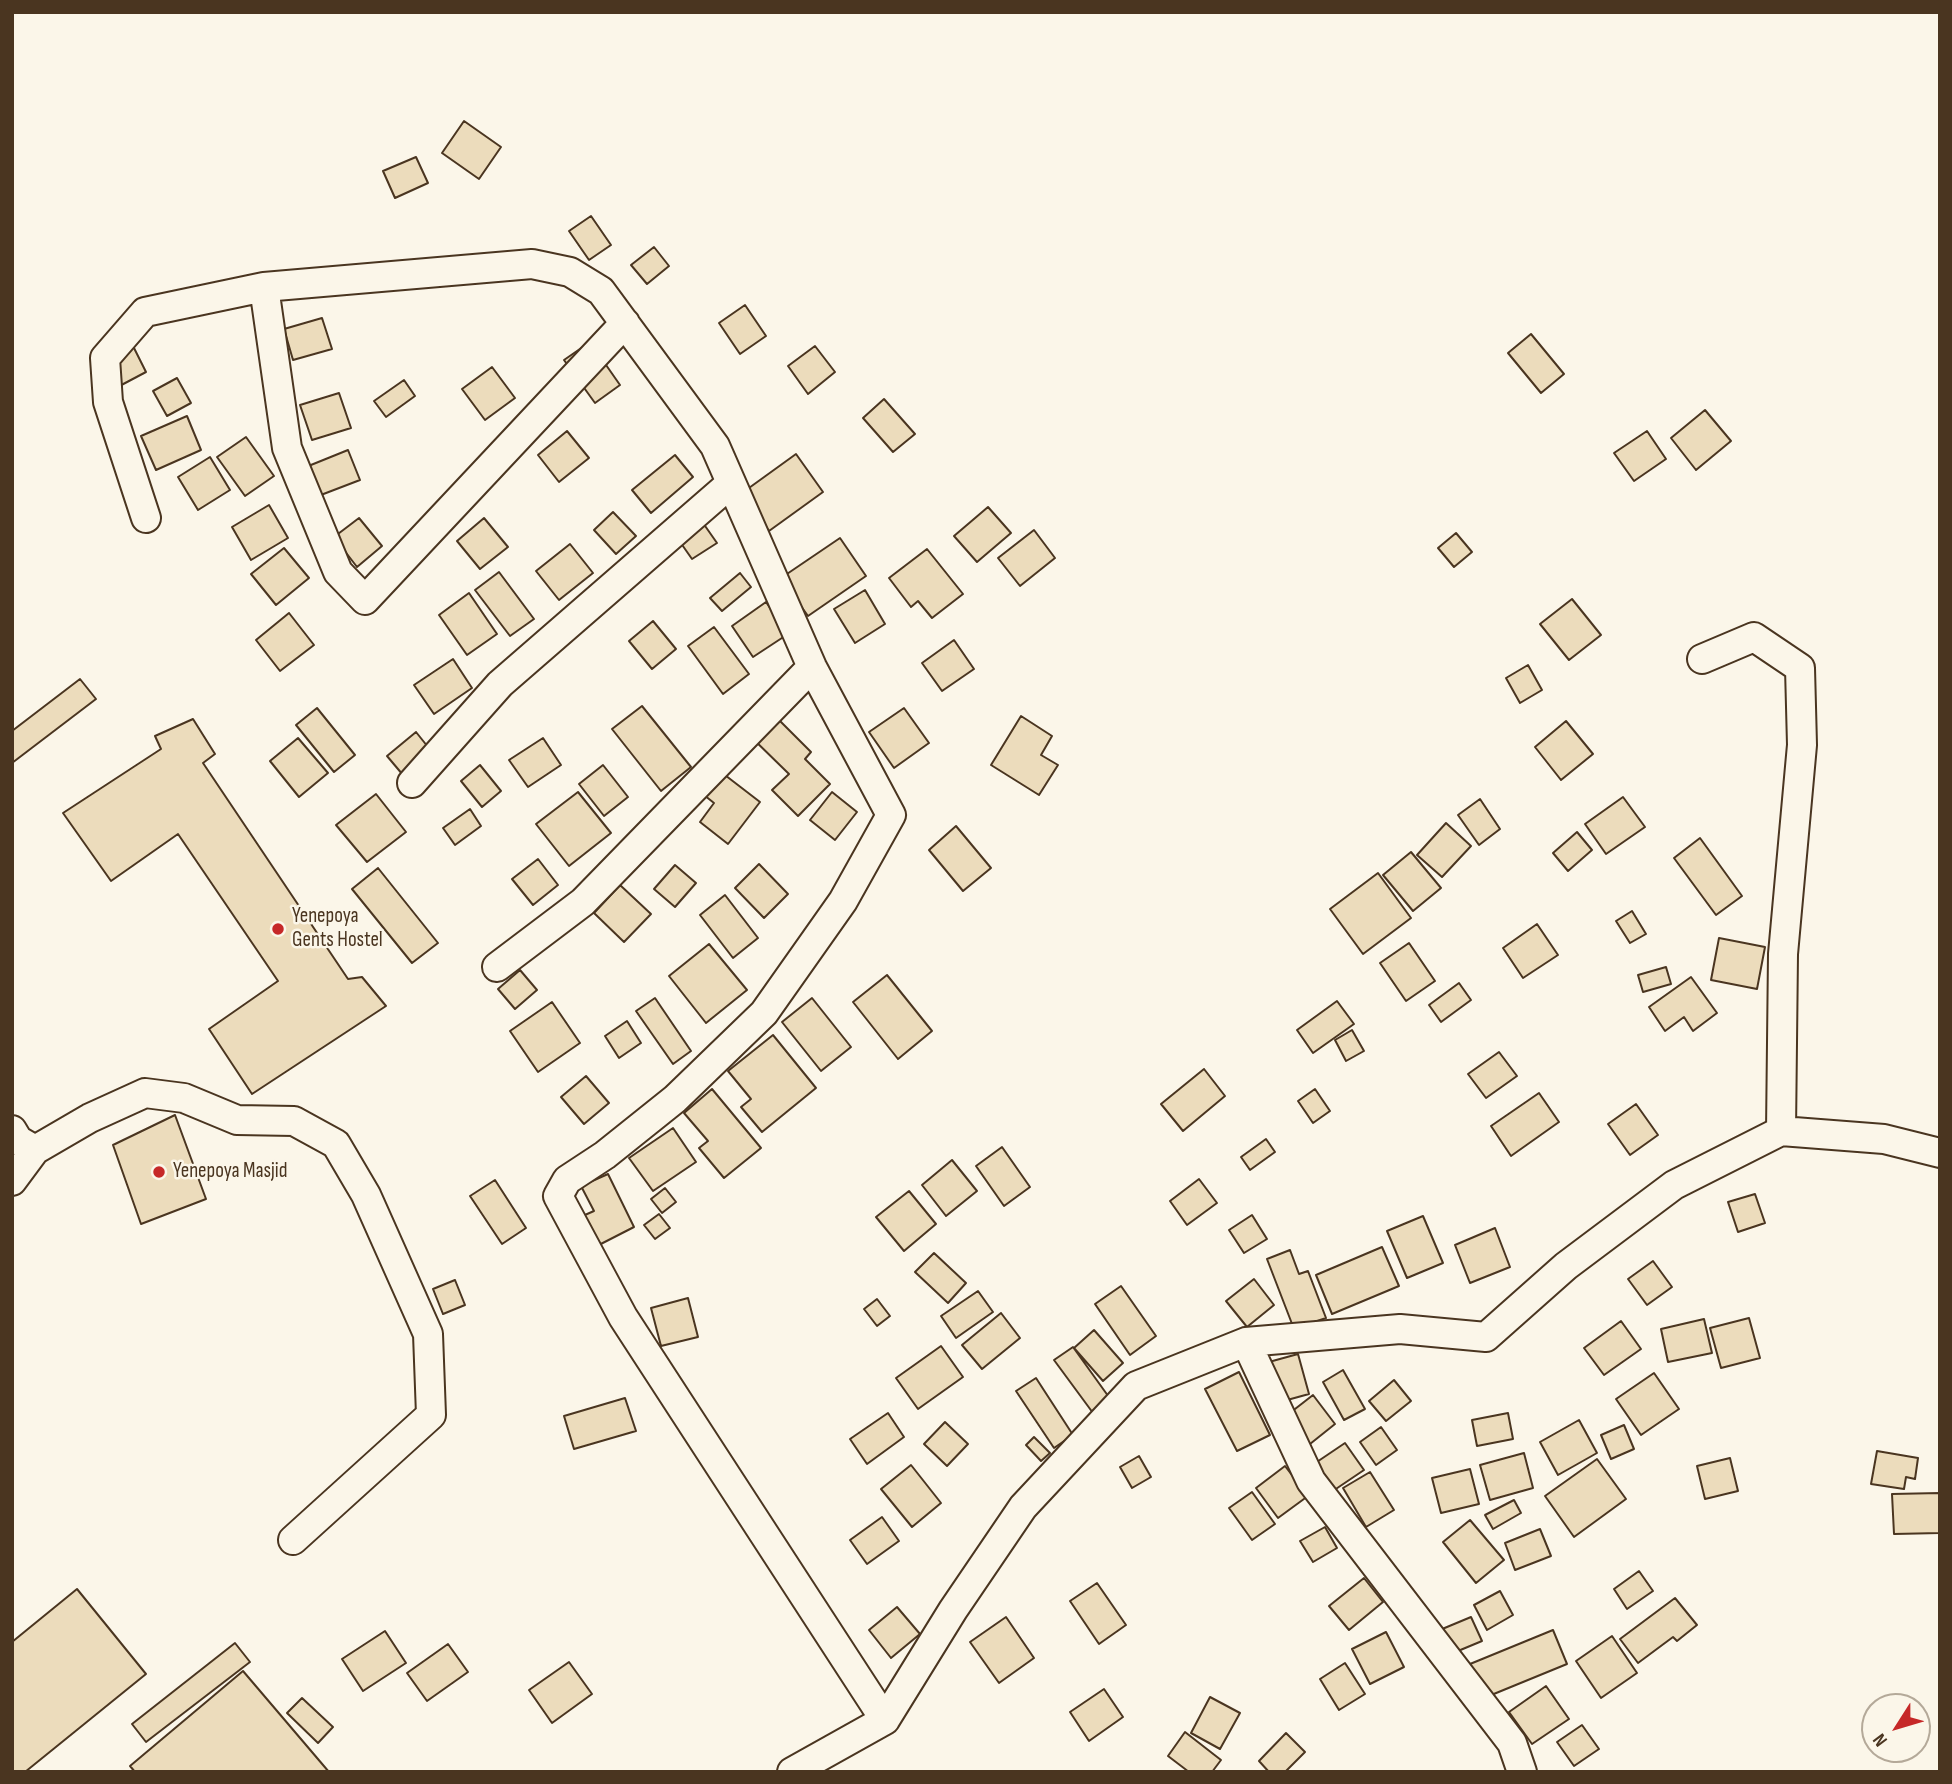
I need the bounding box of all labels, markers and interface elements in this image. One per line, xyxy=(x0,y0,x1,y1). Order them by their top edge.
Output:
place label: Yenepoya Gents Hostel xyxy=(292,904,383,954)
marker: Yenepoya Gents Hostel xyxy=(270,921,286,937)
place label: Yenepoya Masjid xyxy=(173,1159,288,1185)
marker: Yenepoya Masjid xyxy=(151,1164,167,1180)
north arrow xyxy=(1861,1693,1931,1763)
text: N xyxy=(1868,1729,1893,1751)

